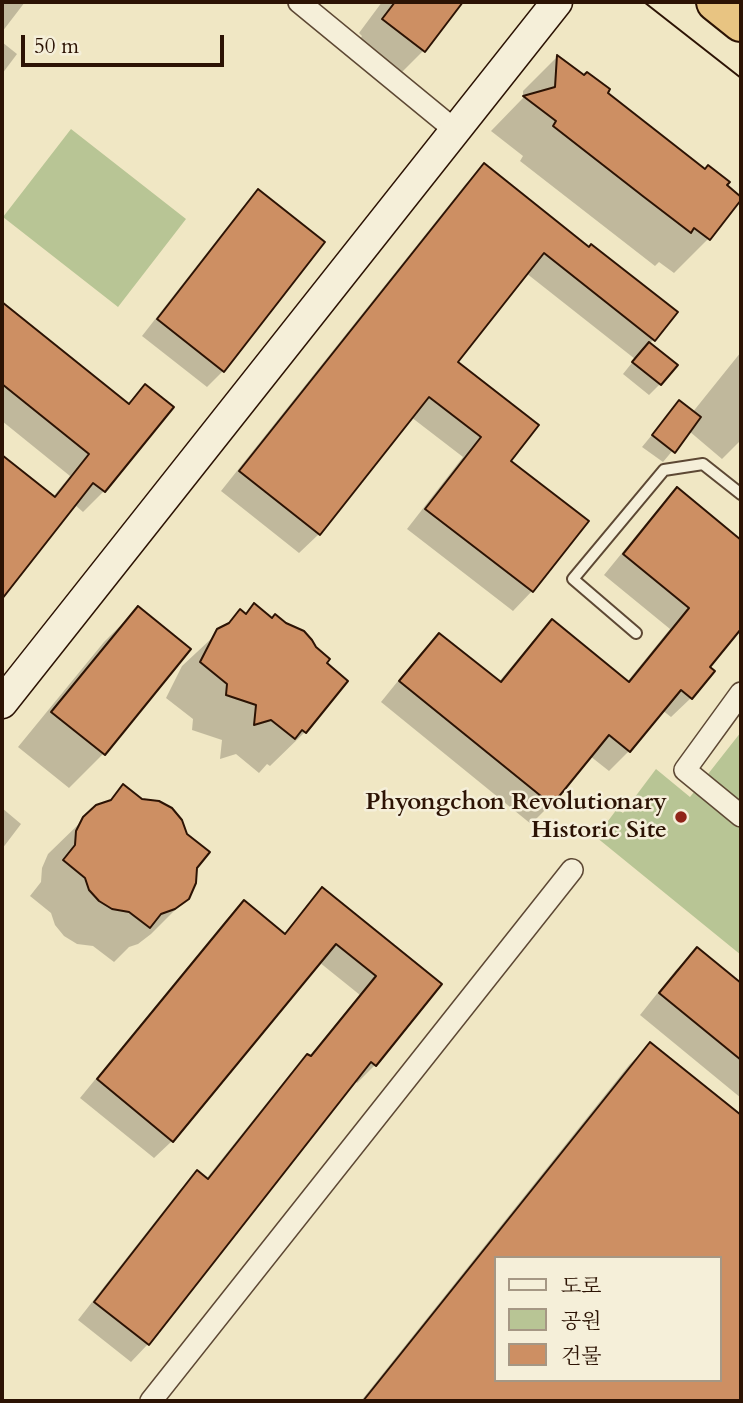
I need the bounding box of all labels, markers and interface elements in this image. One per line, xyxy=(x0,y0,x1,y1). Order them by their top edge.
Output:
scale bar xyxy=(24,21,228,65)
text: 50 m xyxy=(34,32,79,61)
place label: Phyongchon Revolutionary Historic Site xyxy=(365,789,667,845)
marker: Phyongchon Revolutionary Historic Site xyxy=(673,809,689,825)
legend xyxy=(494,1256,722,1382)
text: 도로 xyxy=(561,1272,602,1301)
text: 공원 xyxy=(561,1307,602,1336)
text: 건물 xyxy=(561,1342,602,1371)

